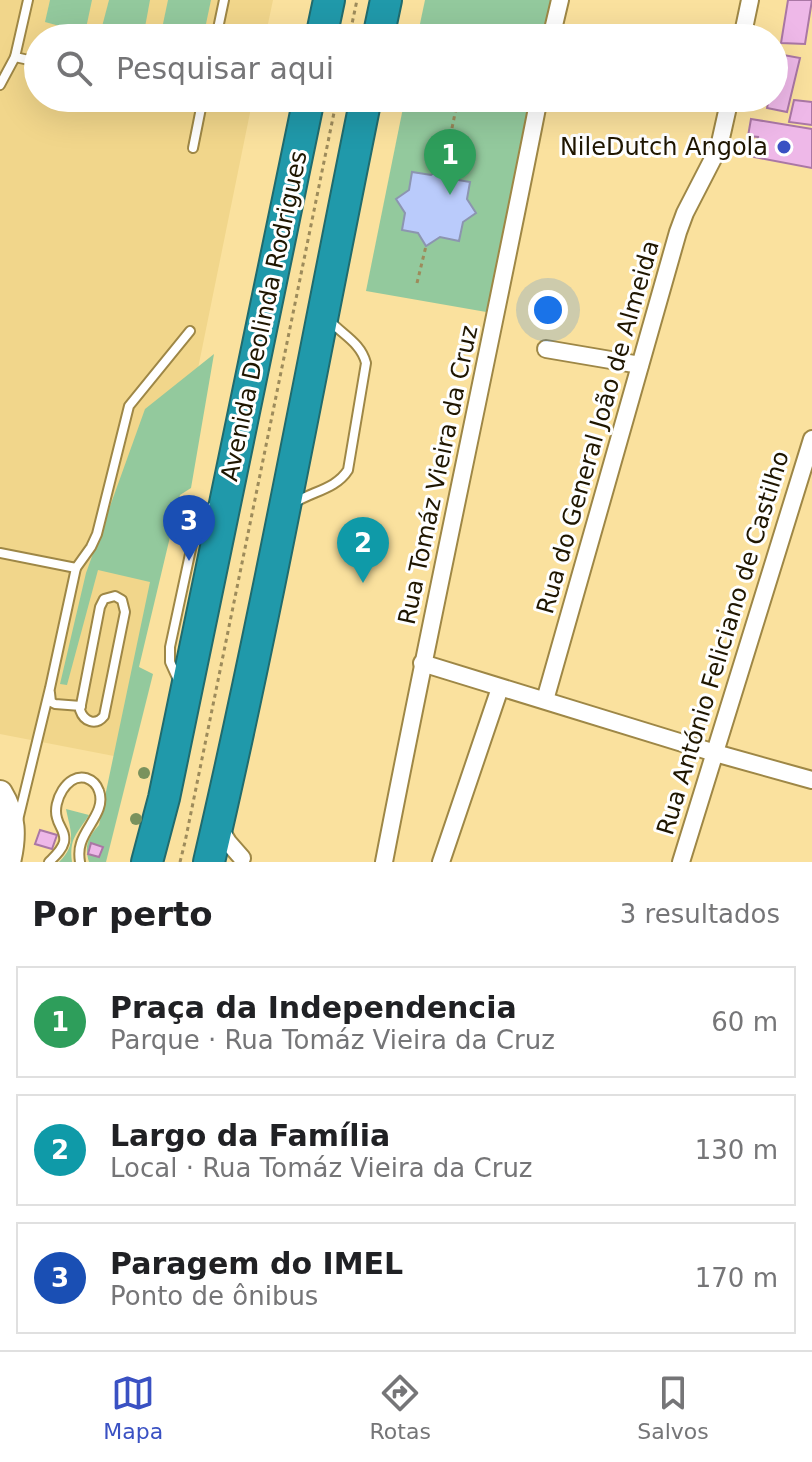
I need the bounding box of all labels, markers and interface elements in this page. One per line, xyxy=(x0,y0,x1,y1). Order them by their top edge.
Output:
search box xyxy=(24,24,788,112)
icon: search xyxy=(52,46,96,90)
text: Pesquisar aqui xyxy=(116,51,334,86)
pin: 1 xyxy=(424,129,476,195)
place label: NileDutch Angola xyxy=(560,133,768,161)
marker: NileDutch Angola xyxy=(775,138,793,156)
street label: Avenida Deolinda Rodrigues xyxy=(215,148,313,484)
street label: Rua do General João de Almeida xyxy=(531,237,665,617)
your location xyxy=(528,290,568,330)
street label: Rua Tomáz Vieira da Cruz xyxy=(393,323,483,627)
street label: Rua António Feliciano de Castilho xyxy=(651,448,795,838)
pin: 3 xyxy=(163,495,215,561)
pin: 2 xyxy=(337,517,389,583)
text: Por perto xyxy=(32,894,213,934)
text: 3 resultados xyxy=(620,899,780,929)
text: Praça da Independencia xyxy=(110,990,517,1025)
text: 1 xyxy=(51,1007,69,1037)
text: 60 m xyxy=(711,1007,778,1037)
text: Parque · Rua Tomáz Vieira da Cruz xyxy=(110,1025,555,1055)
text: Largo da Família xyxy=(110,1118,390,1153)
text: 2 xyxy=(51,1135,69,1165)
text: 130 m xyxy=(695,1135,778,1165)
text: Local · Rua Tomáz Vieira da Cruz xyxy=(110,1153,533,1183)
text: Paragem do IMEL xyxy=(110,1246,403,1281)
text: 3 xyxy=(51,1263,69,1293)
text: 170 m xyxy=(695,1263,778,1293)
text: Ponto de ônibus xyxy=(110,1281,318,1311)
tab: Mapa xyxy=(103,1371,163,1444)
tab: Rotas xyxy=(370,1371,431,1444)
tab: Salvos xyxy=(637,1371,709,1444)

